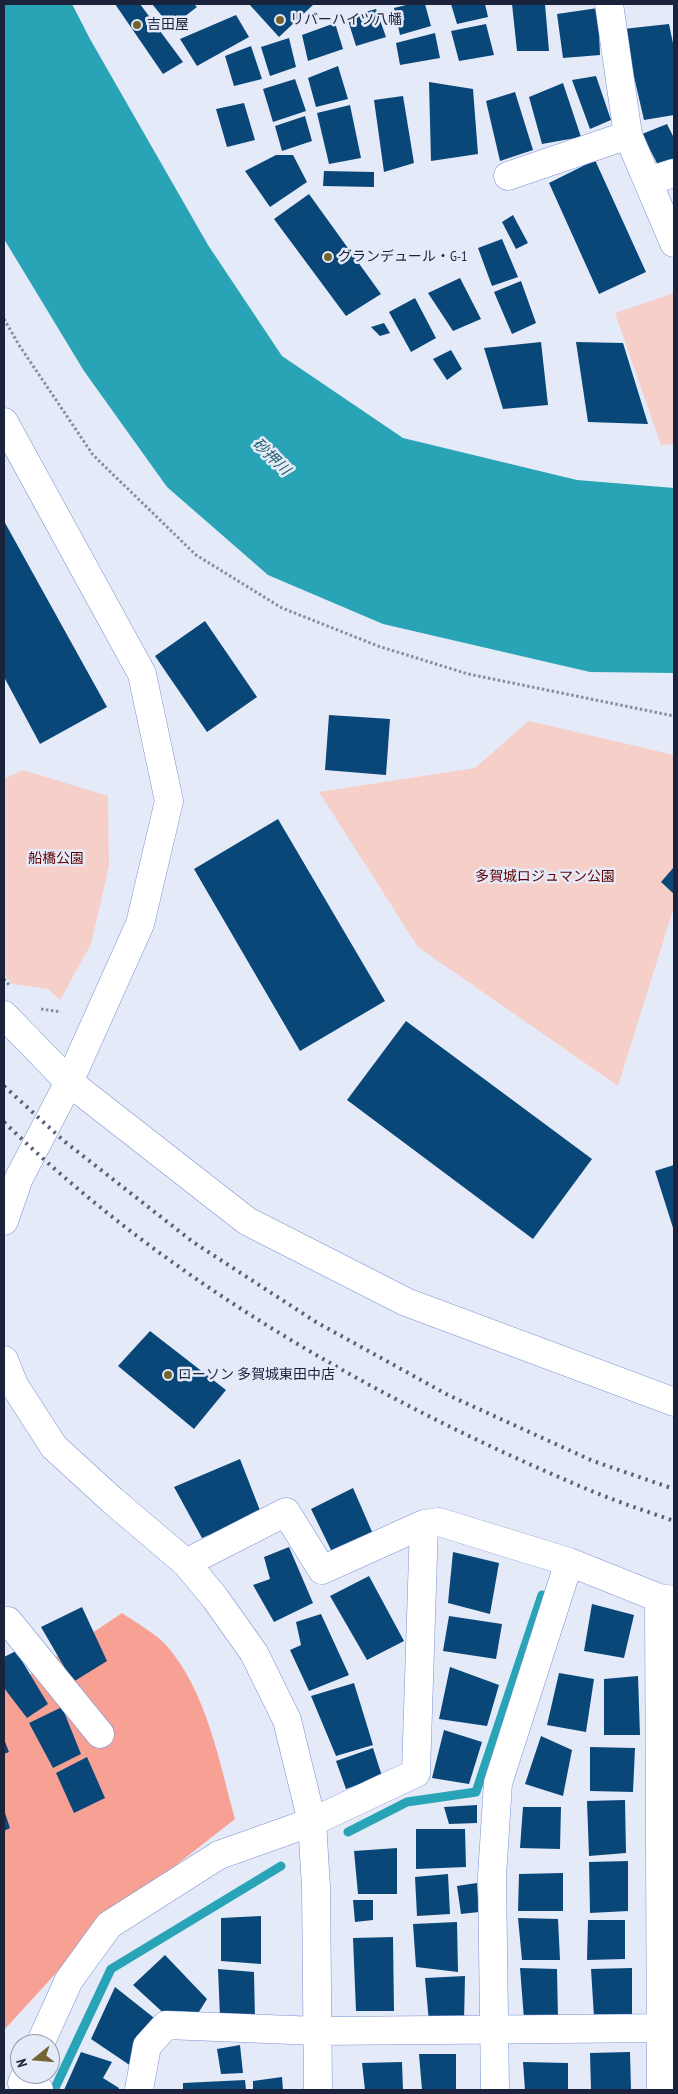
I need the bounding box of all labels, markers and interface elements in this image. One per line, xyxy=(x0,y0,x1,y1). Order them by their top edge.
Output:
place label: リバーハイツ八幡 xyxy=(290,12,402,28)
marker: リバーハイツ八幡 xyxy=(274,14,286,26)
place label: 吉田屋 xyxy=(147,17,189,33)
marker: 吉田屋 xyxy=(131,19,143,31)
place label: グランデュール・G-1 xyxy=(338,249,467,265)
marker: グランデュール・G-1 xyxy=(322,251,334,263)
water label: 砂押川 xyxy=(249,435,293,479)
park label: 船橋公園 xyxy=(28,851,84,867)
park label: 多賀城ロジュマン公園 xyxy=(475,869,615,885)
place label: ローソン 多賀城東田中店 xyxy=(178,1367,335,1383)
marker: ローソン 多賀城東田中店 xyxy=(162,1369,174,1381)
north arrow xyxy=(10,2034,60,2084)
text: N xyxy=(12,2057,31,2069)

